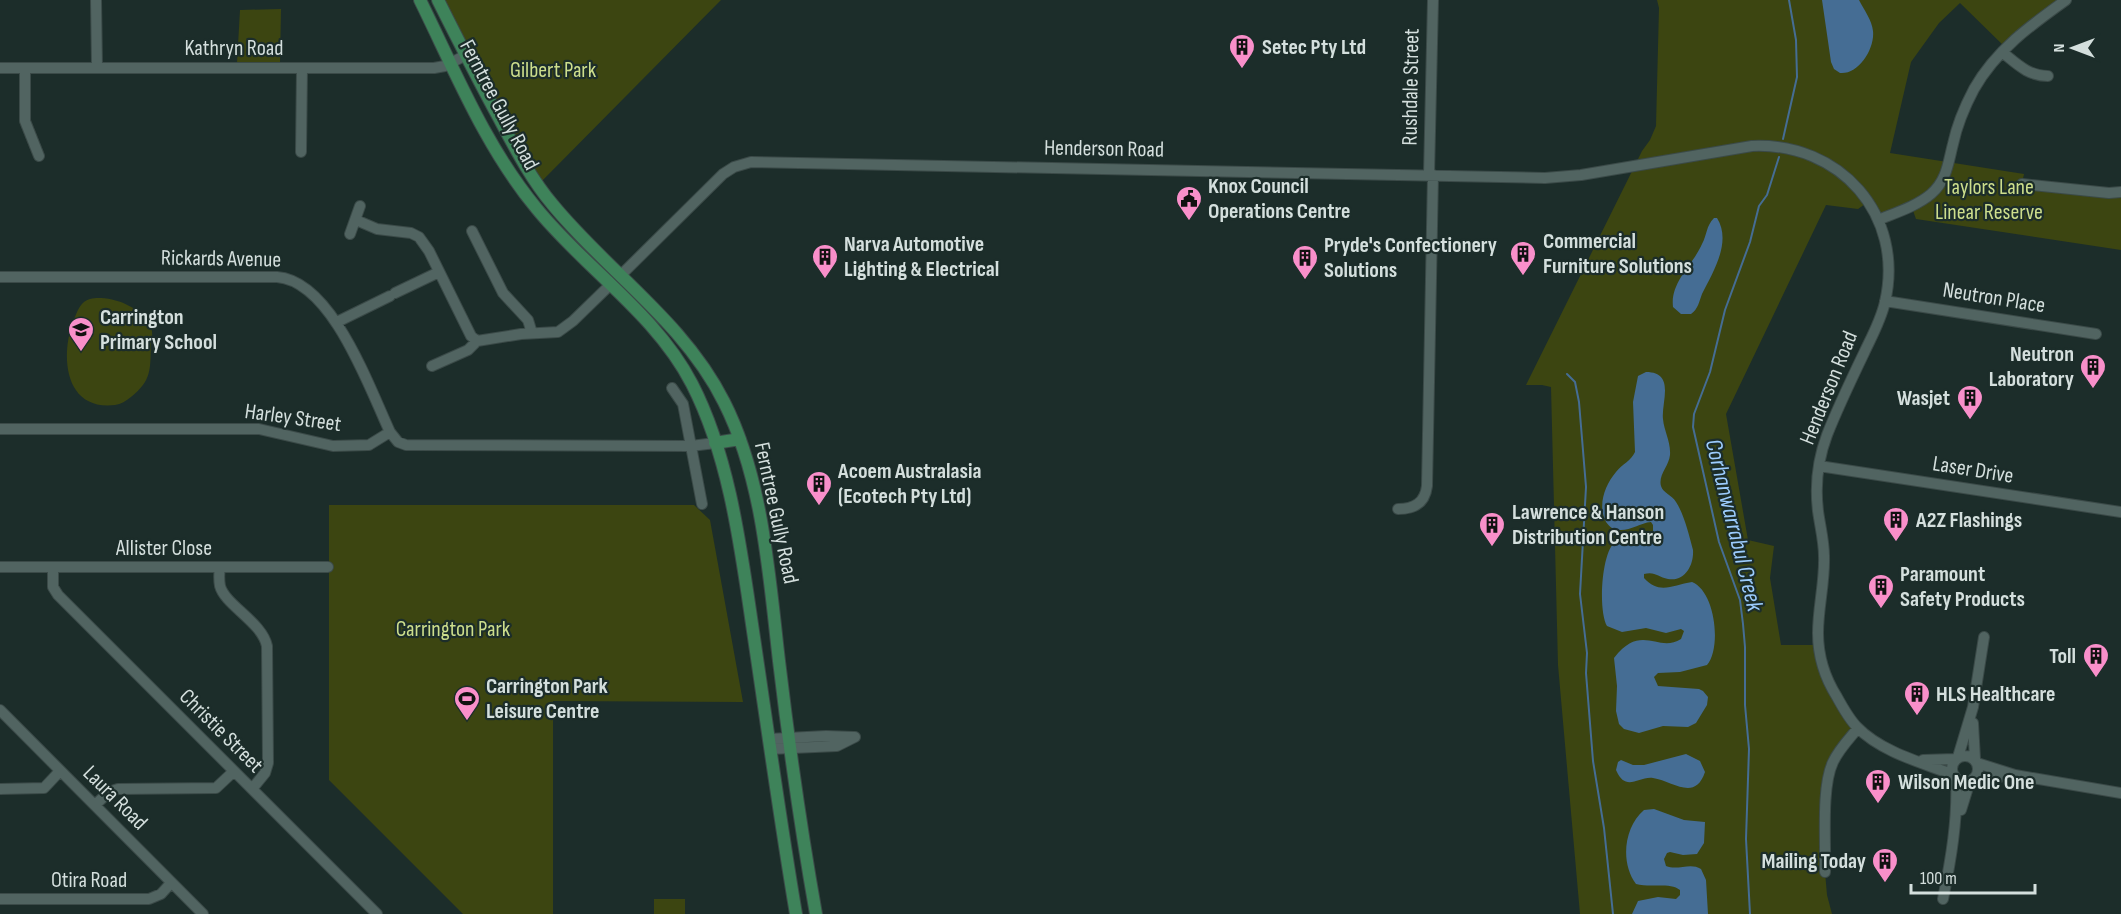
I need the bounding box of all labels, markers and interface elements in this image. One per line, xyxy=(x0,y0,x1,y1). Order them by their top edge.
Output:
north arrow xyxy=(2043,18,2103,78)
street label: Rushdale Street xyxy=(1396,28,1426,146)
building icon: Setec Pty Ltd xyxy=(1227,32,1257,70)
place label: Setec Pty Ltd xyxy=(1262,34,1366,61)
street label: Kathryn Road xyxy=(185,35,283,62)
street label: Ferntree Gully Road xyxy=(453,35,545,175)
text: N xyxy=(2050,44,2069,52)
park label: Gilbert Park xyxy=(510,57,597,84)
street label: Henderson Road xyxy=(1044,134,1164,164)
place label: Knox Council Operations Centre xyxy=(1208,173,1350,225)
park label: Taylors Lane Linear Reserve xyxy=(1935,174,2043,226)
public building icon: Knox Council Operations Centre xyxy=(1174,184,1204,222)
place label: Commercial Furniture Solutions xyxy=(1543,228,1692,280)
place label: Narva Automotive Lighting & Electrical xyxy=(844,231,999,283)
place label: Pryde's Confectionery Solutions xyxy=(1324,232,1497,284)
building icon: Commercial Furniture Solutions xyxy=(1508,239,1538,277)
building icon: Narva Automotive Lighting & Electrical xyxy=(810,242,840,280)
building icon: Pryde's Confectionery Solutions xyxy=(1290,243,1320,281)
street label: Rickards Avenue xyxy=(161,244,281,274)
street label: Neutron Place xyxy=(1941,277,2047,319)
place label: Carrington Primary School xyxy=(100,304,217,356)
school or university icon: Carrington Primary School xyxy=(66,315,96,353)
street label: Henderson Road xyxy=(1794,327,1864,449)
place label: Neutron Laboratory xyxy=(1989,341,2074,393)
building icon: Neutron Laboratory xyxy=(2078,352,2108,390)
building icon: Wasjet xyxy=(1955,383,1985,421)
place label: Wasjet xyxy=(1897,385,1950,412)
street label: Harley Street xyxy=(243,398,343,438)
water label: Corhanwarrabul Creek xyxy=(1699,436,1770,615)
street label: Ferntree Gully Road xyxy=(748,440,804,586)
street label: Laser Drive xyxy=(1931,450,2015,490)
place label: Acoem Australasia (Ecotech Pty Ltd) xyxy=(837,458,982,510)
building icon: Acoem Australasia (Ecotech Pty Ltd) xyxy=(804,469,834,507)
place label: Lawrence & Hanson Distribution Centre xyxy=(1512,499,1664,551)
building icon: A2Z Flashings xyxy=(1881,505,1911,543)
place label: A2Z Flashings xyxy=(1915,507,2022,534)
building icon: Lawrence & Hanson Distribution Centre xyxy=(1477,510,1507,548)
street label: Allister Close xyxy=(115,535,212,562)
place label: Paramount Safety Products xyxy=(1900,561,2025,613)
building icon: Paramount Safety Products xyxy=(1866,572,1896,610)
park label: Carrington Park xyxy=(396,616,511,643)
building icon: Toll xyxy=(2081,641,2111,679)
place label: Toll xyxy=(2049,643,2076,670)
place label: Carrington Park Leisure Centre xyxy=(486,673,609,725)
building icon: HLS Healthcare xyxy=(1902,679,1932,717)
place label: HLS Healthcare xyxy=(1936,681,2055,708)
street label: Christie Street xyxy=(173,683,269,779)
sports icon: Carrington Park Leisure Centre xyxy=(452,684,482,722)
street label: Laura Road xyxy=(77,760,153,836)
building icon: Wilson Medic One xyxy=(1863,767,1893,805)
place label: Wilson Medic One xyxy=(1898,769,2034,796)
building icon: Mailing Today xyxy=(1870,846,1900,884)
place label: Mailing Today xyxy=(1762,848,1866,875)
scale bar xyxy=(1911,857,2036,895)
street label: Otira Road xyxy=(51,867,127,894)
text: 100 m xyxy=(1920,868,1957,889)

